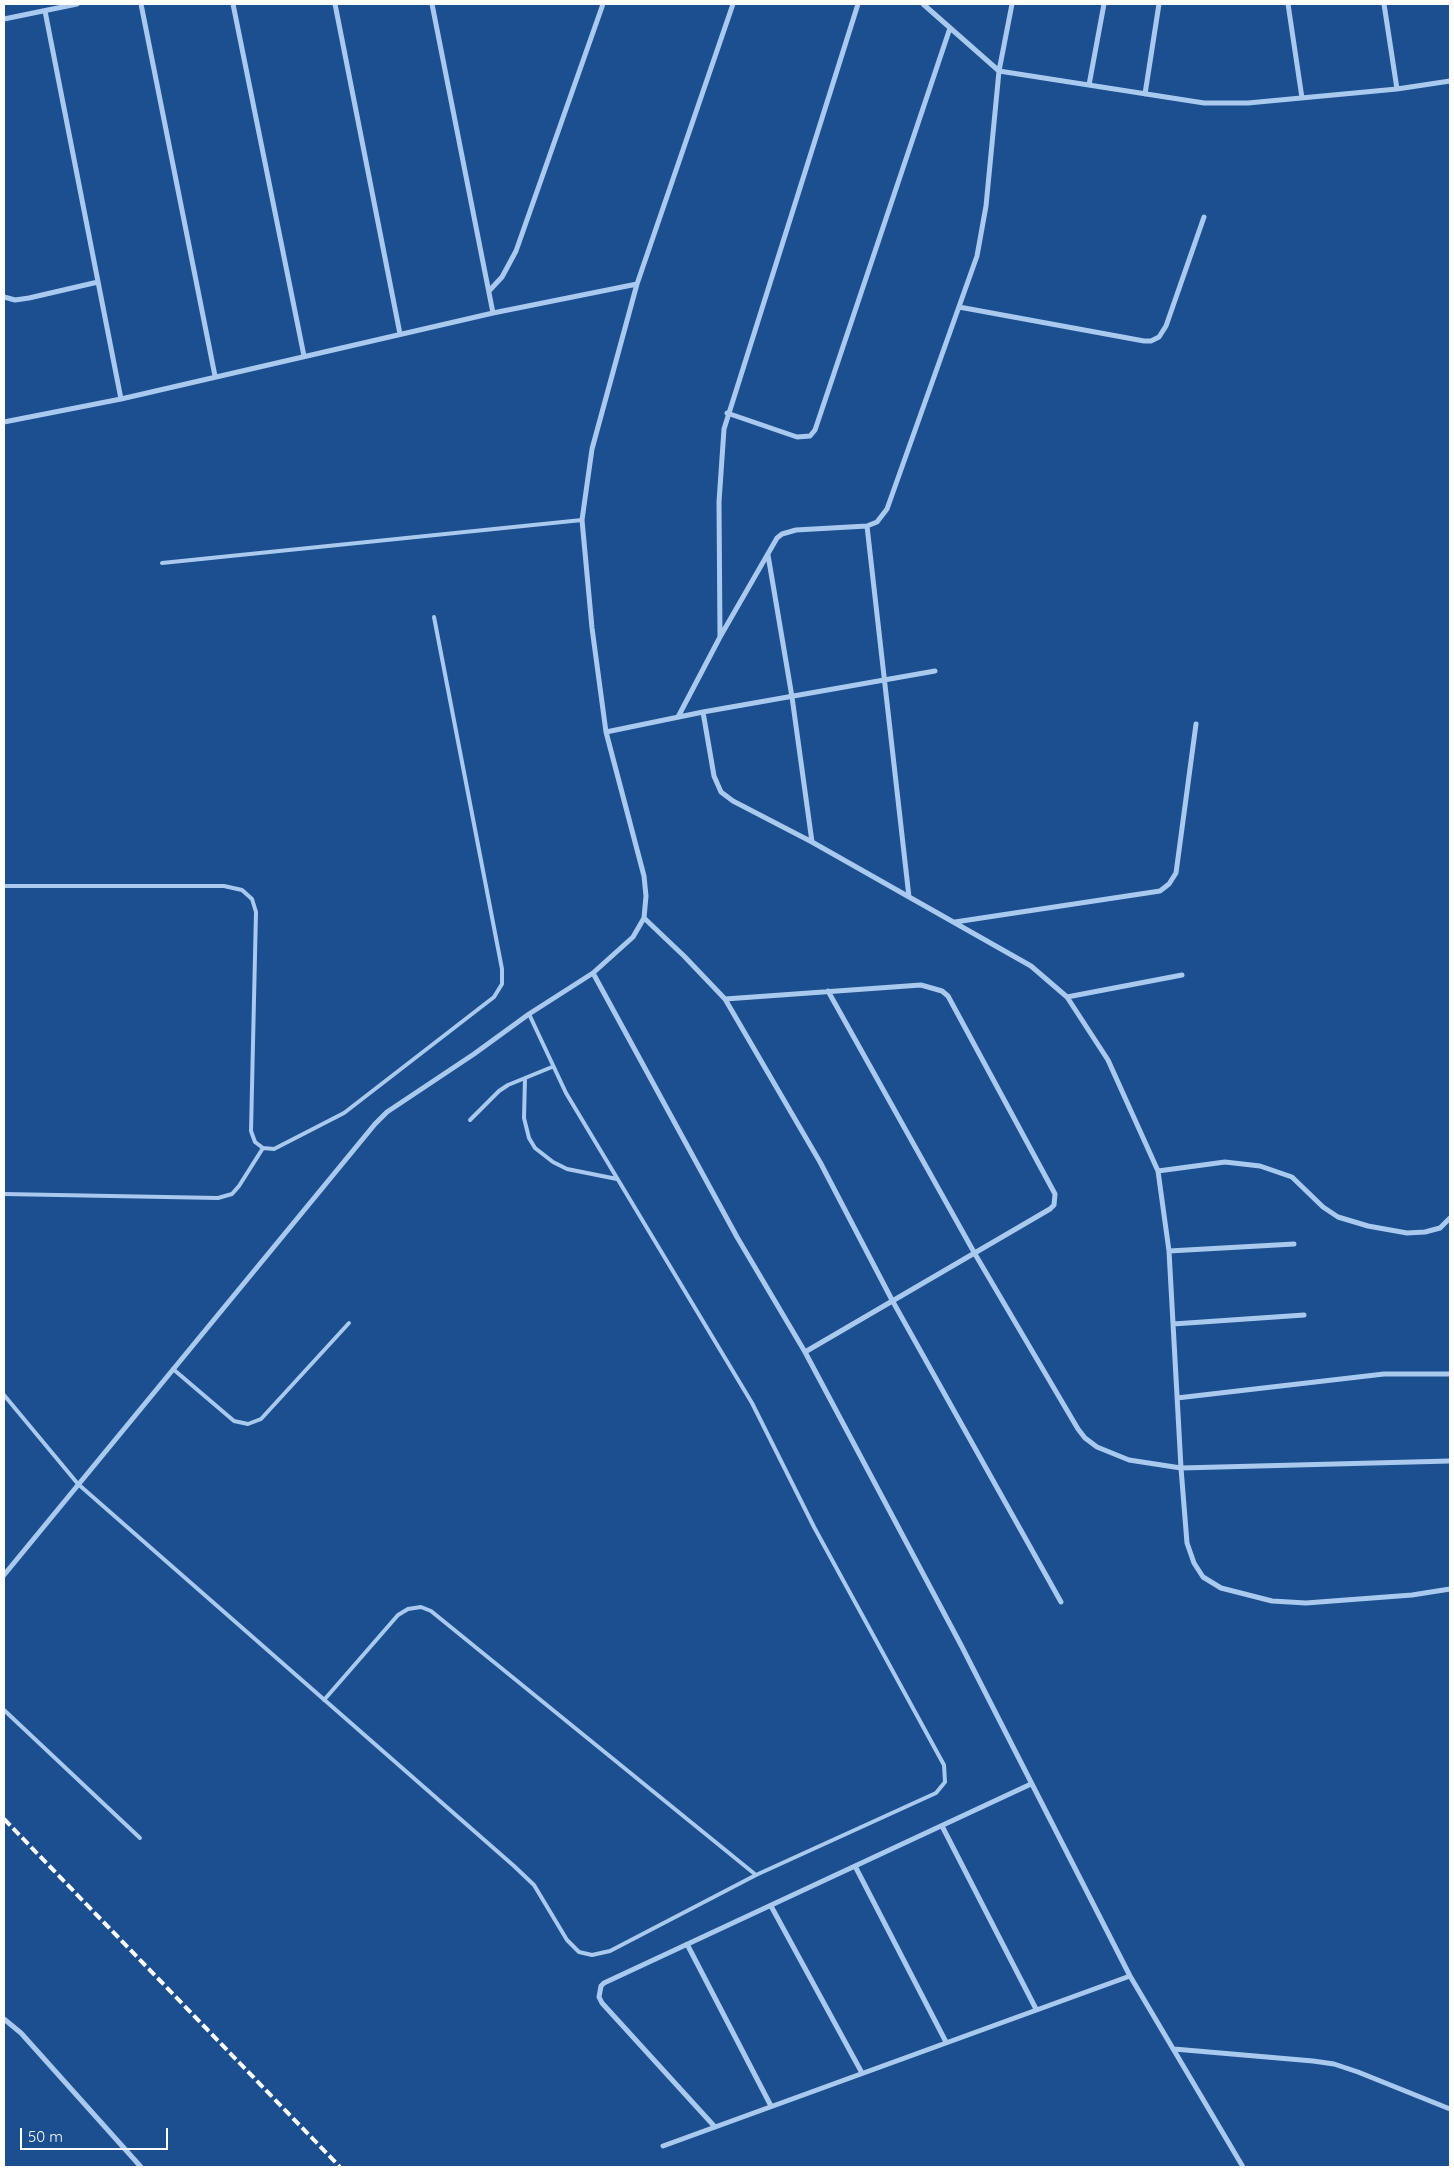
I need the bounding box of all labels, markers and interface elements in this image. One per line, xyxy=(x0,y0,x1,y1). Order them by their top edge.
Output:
scale bar xyxy=(22,2118,170,2150)
text: 50 m xyxy=(28,2127,63,2146)

